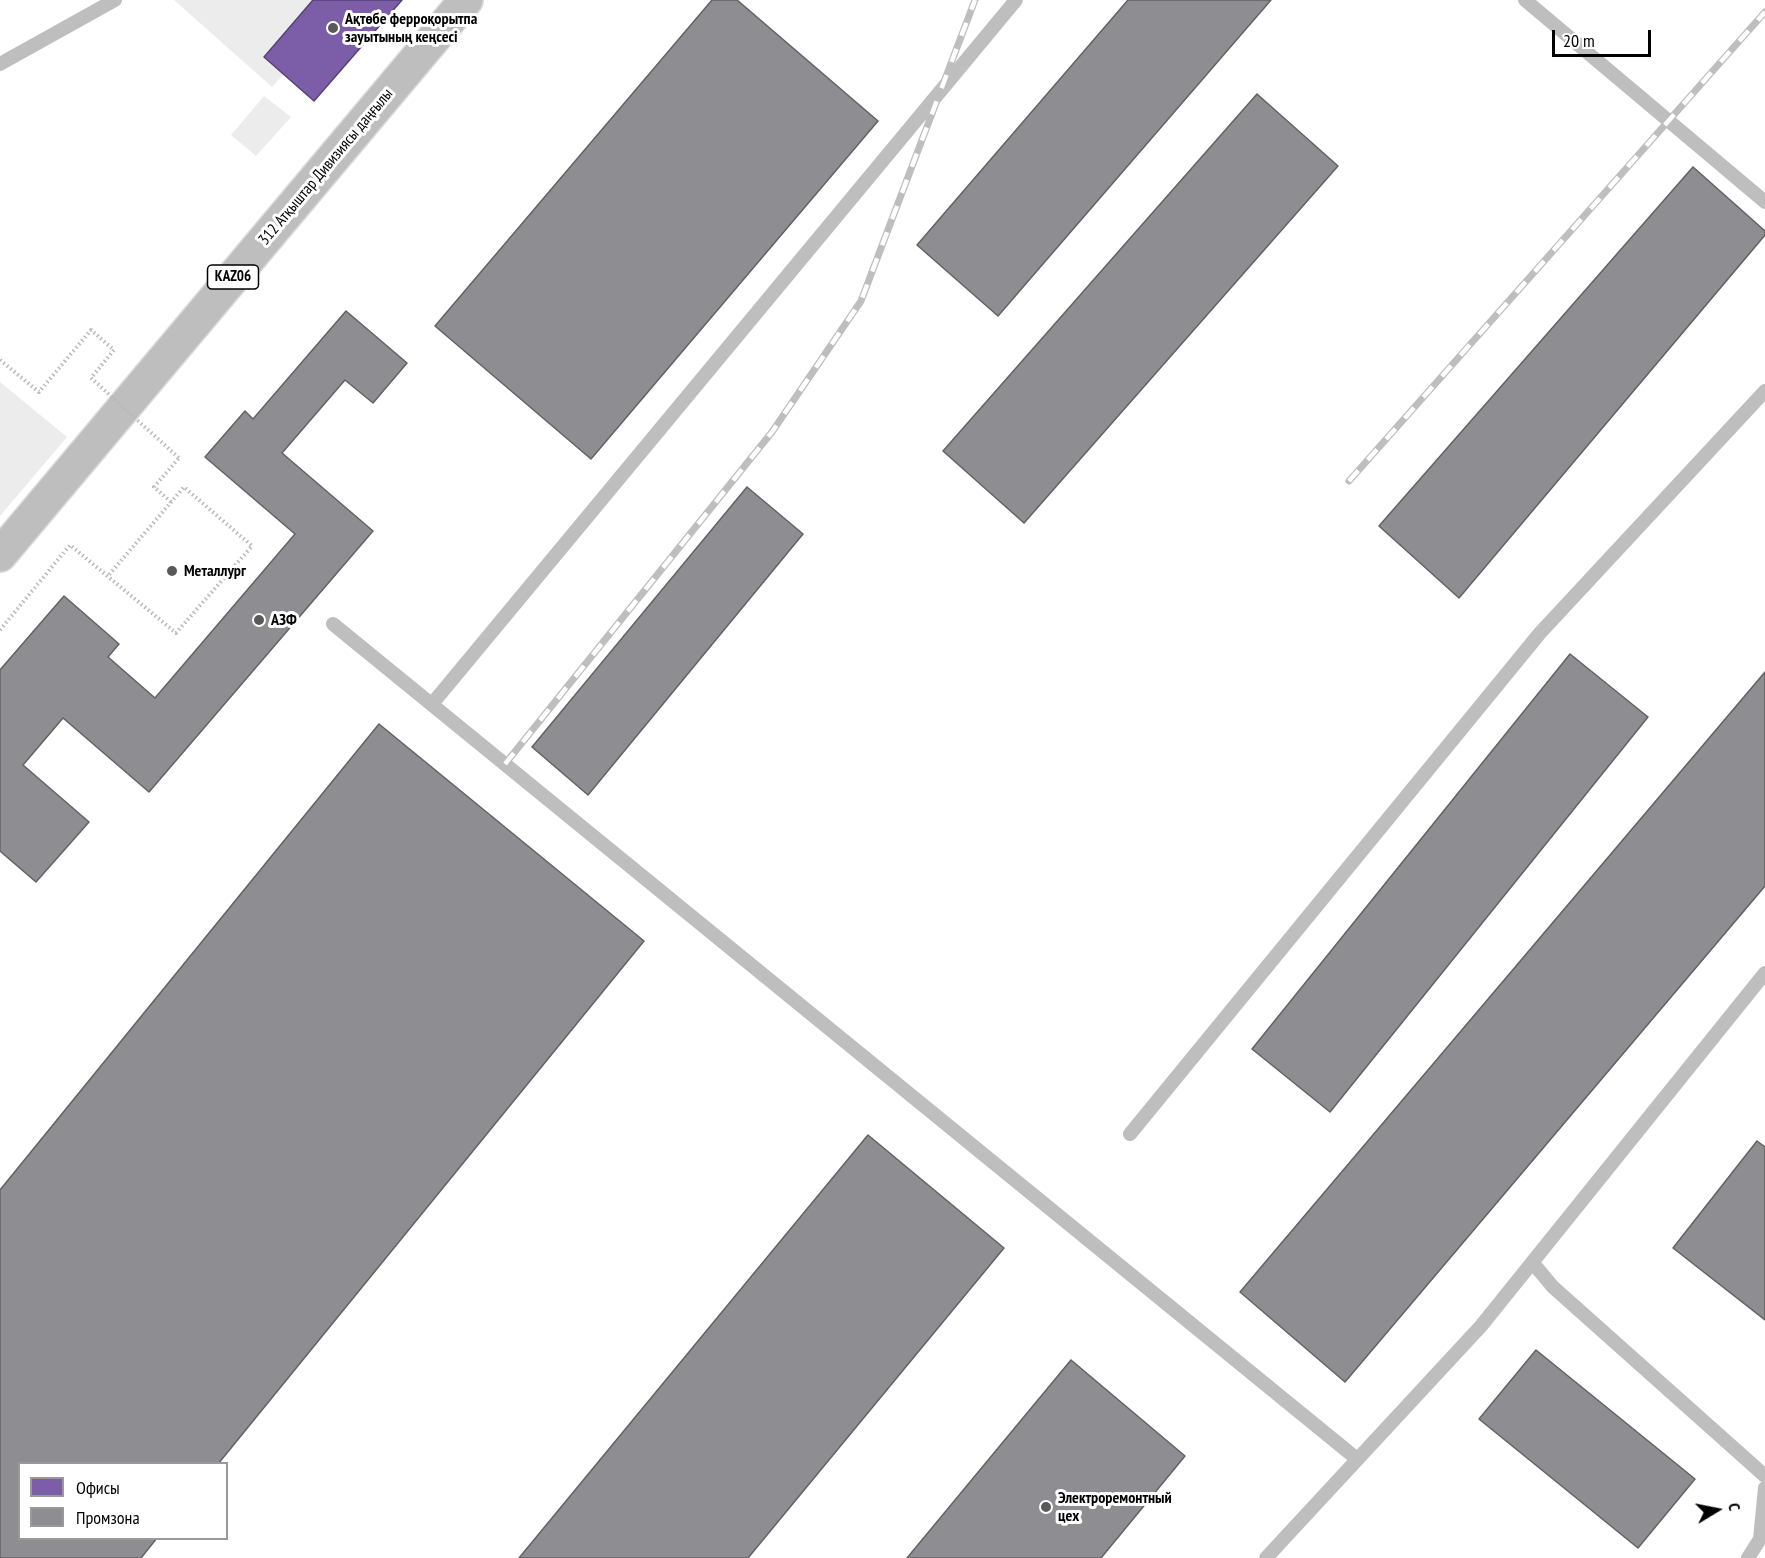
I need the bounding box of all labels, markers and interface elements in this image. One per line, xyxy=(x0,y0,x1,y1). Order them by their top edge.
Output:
place label: Ақтөбе ферроқорытпа зауытының кеңсесі xyxy=(345,9,477,47)
scale bar xyxy=(1555,18,1654,56)
marker: Ақтөбе ферроқорытпа зауытының кеңсесі xyxy=(326,21,340,35)
text: 20 m xyxy=(1563,29,1595,52)
street label: 312 Атқыштар Дивизиясы даңғылы xyxy=(255,85,397,249)
road number: KАZ06 xyxy=(208,265,258,289)
place label: Металлург xyxy=(184,561,246,581)
marker: Металлург xyxy=(165,564,179,578)
place label: АЗФ xyxy=(271,610,297,630)
marker: АЗФ xyxy=(252,613,266,627)
legend xyxy=(18,1462,228,1540)
text: Офисы xyxy=(76,1476,120,1499)
north arrow xyxy=(1687,1480,1747,1540)
place label: Электроремонтный цех xyxy=(1058,1488,1172,1526)
marker: Электроремонтный цех xyxy=(1039,1500,1053,1514)
text: С xyxy=(1724,1502,1745,1512)
text: Промзона xyxy=(76,1506,140,1529)

